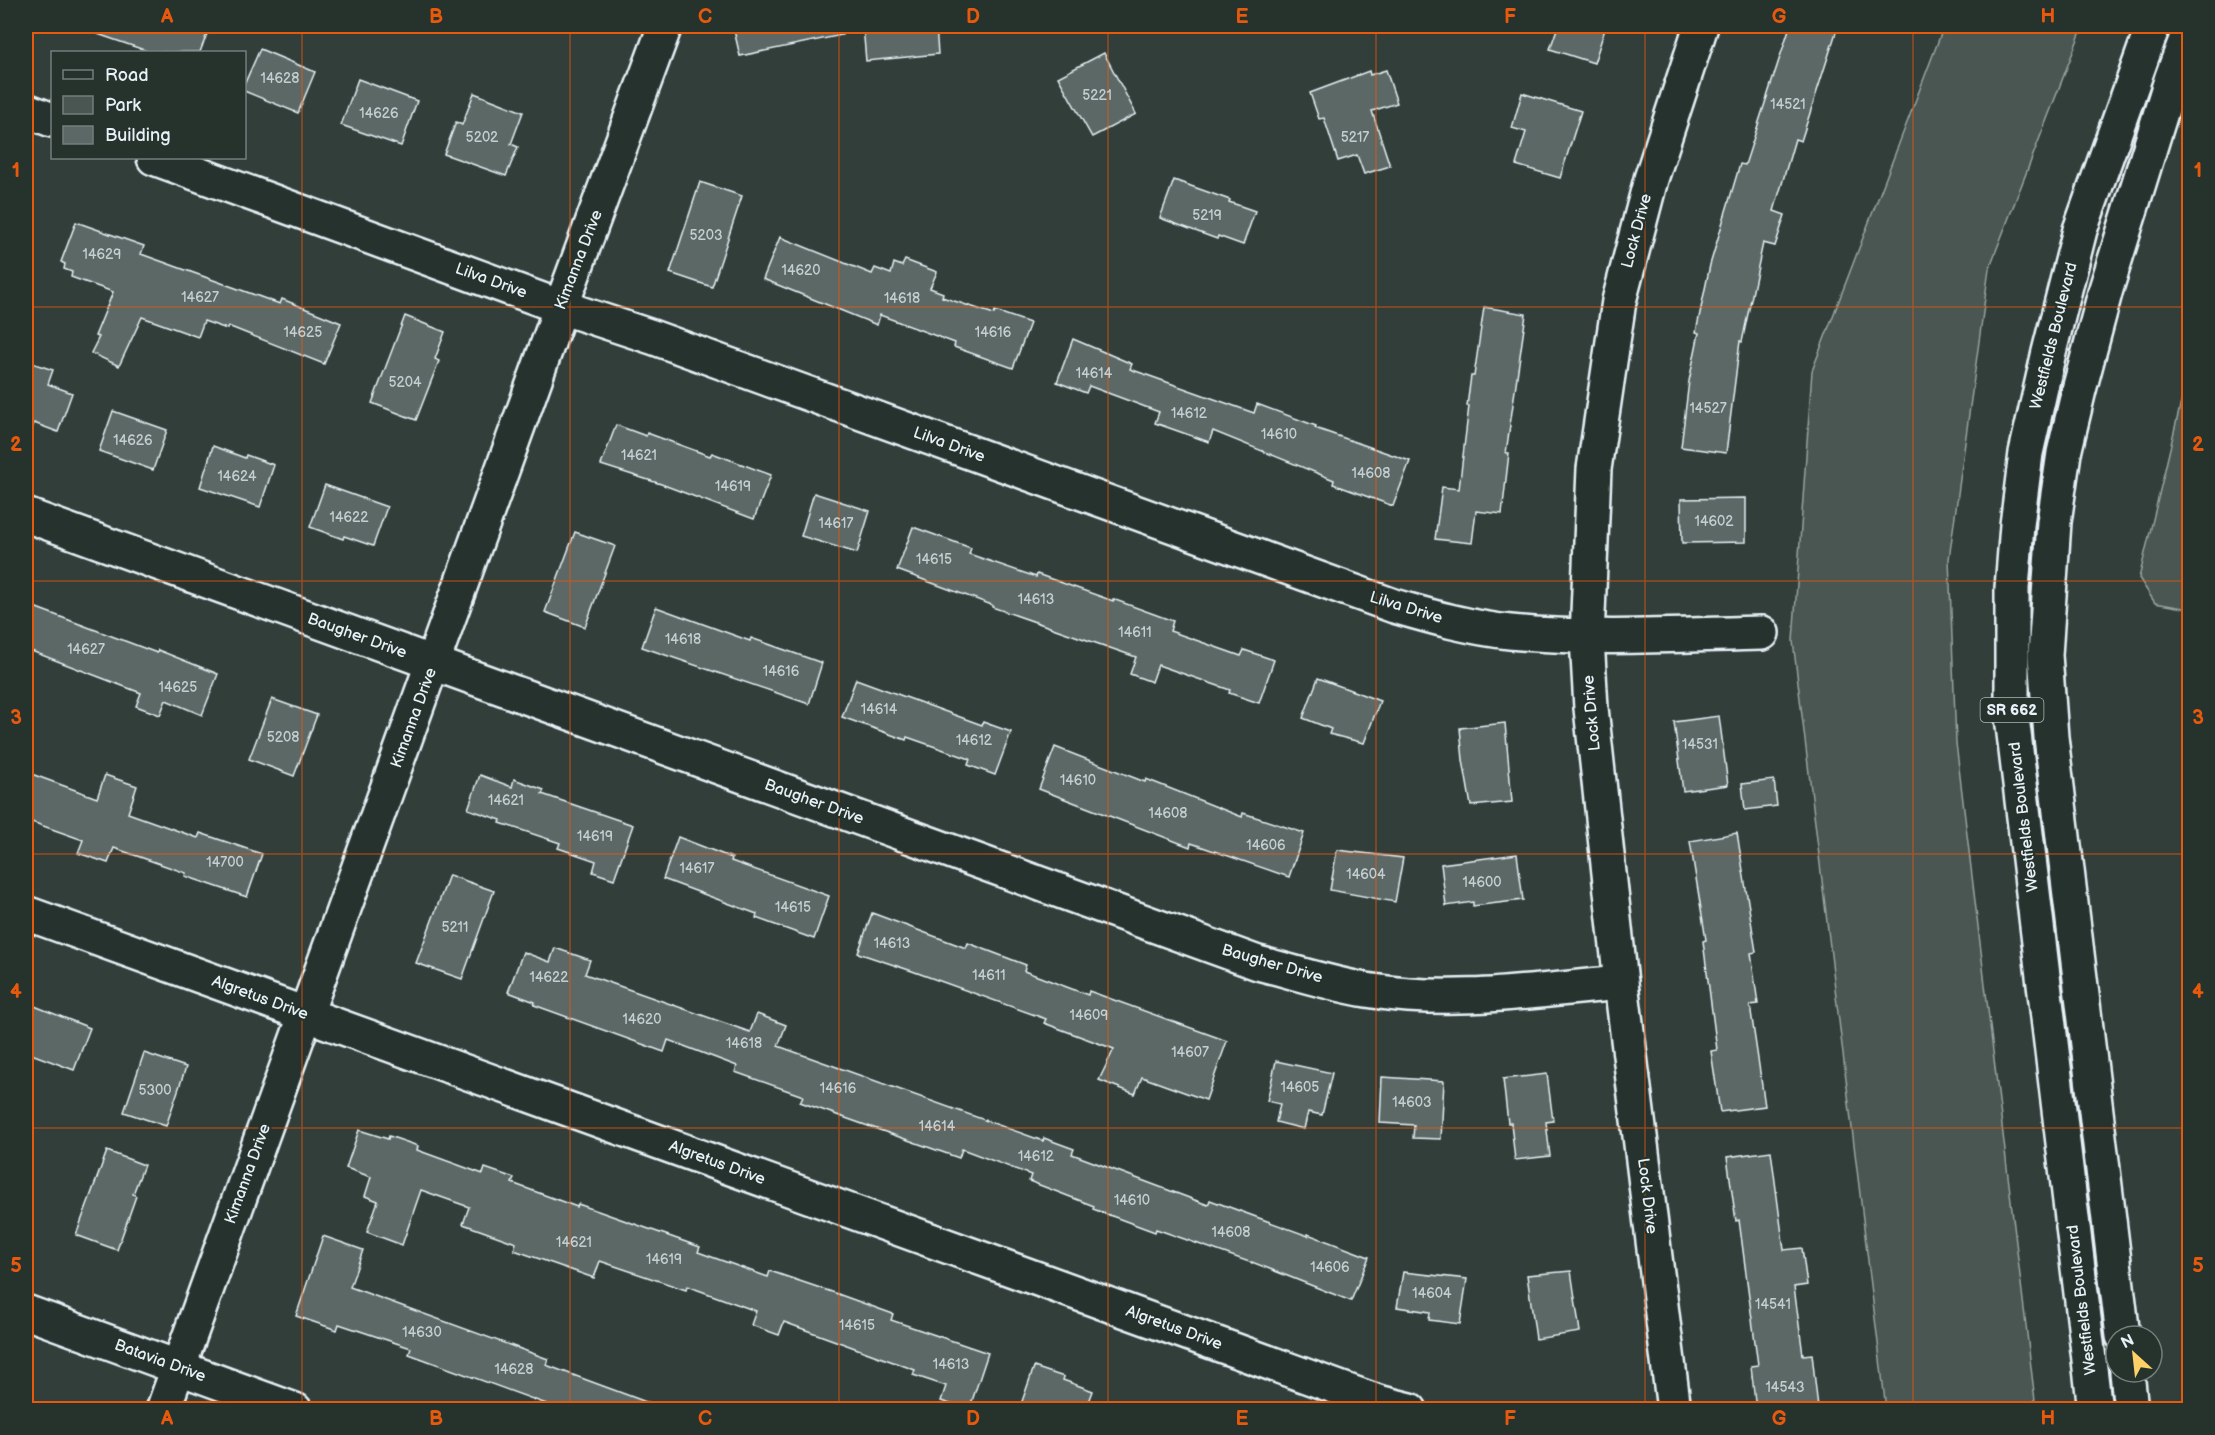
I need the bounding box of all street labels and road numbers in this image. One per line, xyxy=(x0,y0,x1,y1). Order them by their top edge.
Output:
street label: Lock Drive xyxy=(1618,191,1656,270)
street label: Kimanna Drive xyxy=(551,207,607,313)
street label: Lilva Drive xyxy=(453,259,530,303)
street label: Westfields Boulevard xyxy=(2027,260,2081,412)
street label: Lilva Drive xyxy=(911,423,988,467)
street label: Lilva Drive xyxy=(1367,588,1445,628)
street label: Baugher Drive xyxy=(305,609,410,663)
street label: Kimanna Drive xyxy=(387,665,441,771)
street label: Lock Drive xyxy=(1579,674,1605,752)
road number: SR 662 xyxy=(1980,698,2044,722)
street label: Westfields Boulevard xyxy=(2005,741,2043,893)
street label: Baugher Drive xyxy=(762,775,867,829)
street label: Baugher Drive xyxy=(1219,941,1325,988)
street label: Algretus Drive xyxy=(209,972,311,1024)
street label: Kimanna Drive xyxy=(221,1121,275,1227)
street label: Algretus Drive xyxy=(666,1137,768,1189)
street label: Lock Drive xyxy=(1633,1157,1661,1235)
street label: Westfields Boulevard xyxy=(2063,1224,2101,1376)
street label: Algretus Drive xyxy=(1123,1302,1225,1354)
street label: Batavia Drive xyxy=(112,1336,209,1387)

